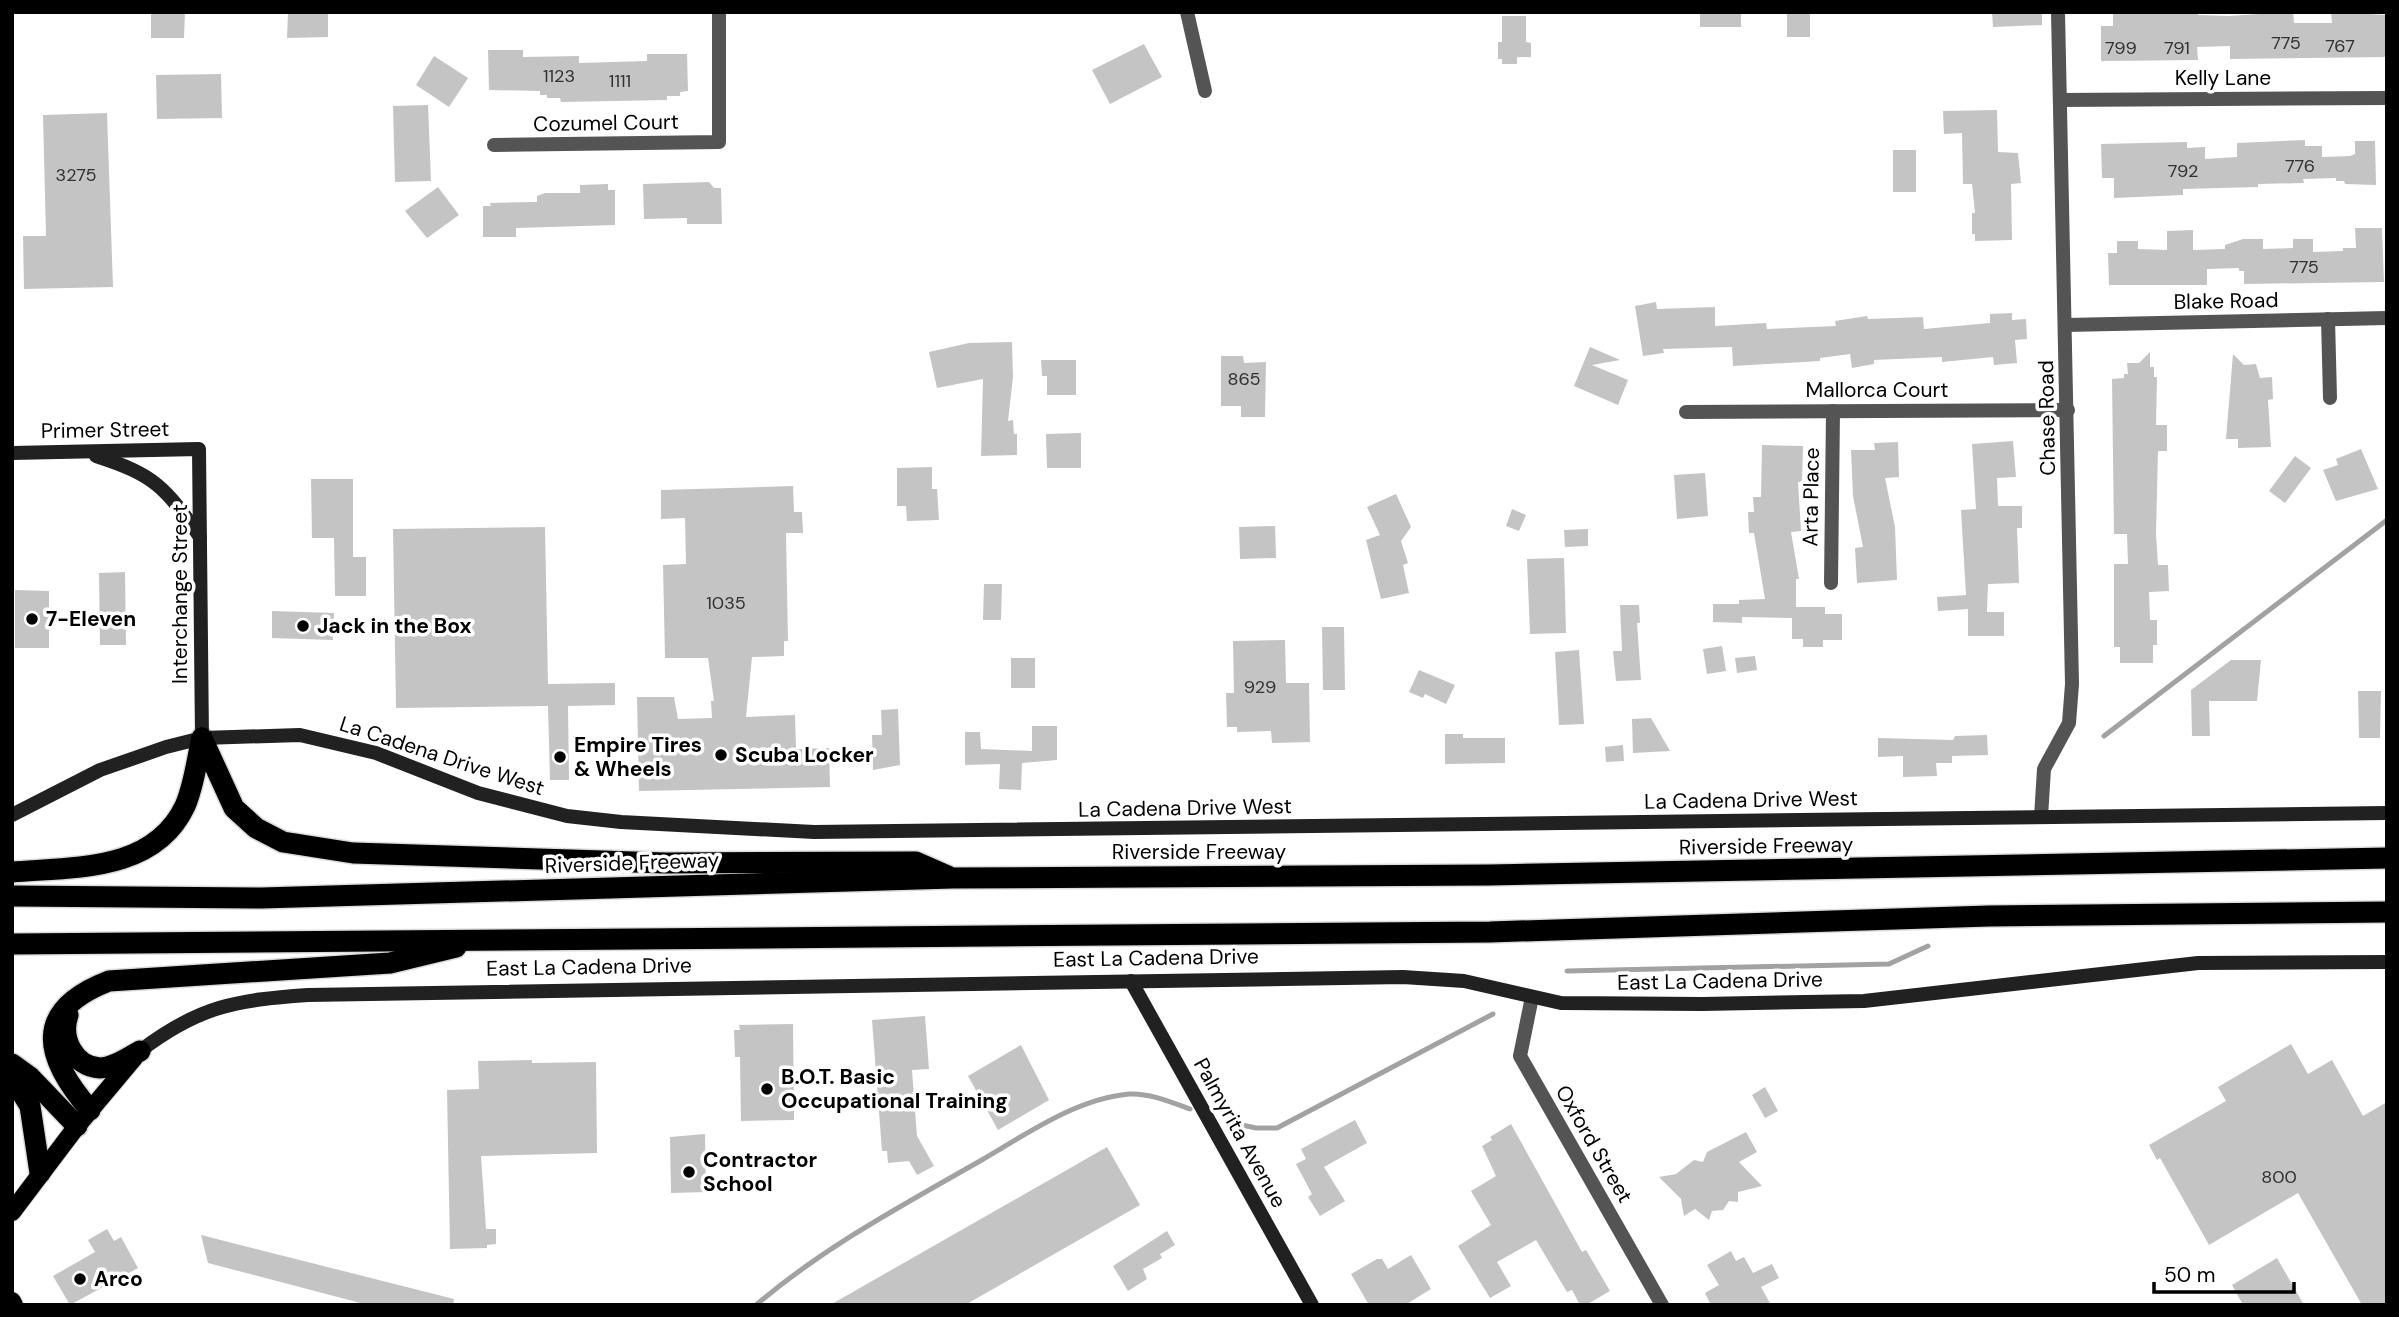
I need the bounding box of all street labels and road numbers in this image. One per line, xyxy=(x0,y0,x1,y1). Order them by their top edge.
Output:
street label: Kelly Lane xyxy=(2175,64,2271,92)
street label: Cozumel Court xyxy=(533,108,679,138)
street label: Blake Road xyxy=(2173,286,2279,316)
street label: Chase Road xyxy=(2032,360,2062,476)
street label: Mallorca Court xyxy=(1806,376,1948,404)
street label: Primer Street xyxy=(41,415,169,445)
street label: Arta Place xyxy=(1796,447,1826,547)
street label: Interchange Street xyxy=(166,504,194,684)
street label: La Cadena Drive West xyxy=(336,710,548,802)
street label: La Cadena Drive West xyxy=(1644,784,1858,816)
street label: La Cadena Drive West xyxy=(1078,792,1292,824)
street label: Riverside Freeway xyxy=(1679,830,1854,862)
street label: Riverside Freeway xyxy=(1112,838,1287,866)
street label: Riverside Freeway xyxy=(544,846,720,880)
street label: East La Cadena Drive xyxy=(1053,942,1259,974)
street label: East La Cadena Drive xyxy=(486,951,692,983)
street label: East La Cadena Drive xyxy=(1617,965,1823,997)
street label: Palmyrita Avenue xyxy=(1187,1053,1293,1213)
street label: Oxford Street xyxy=(1549,1080,1639,1208)

